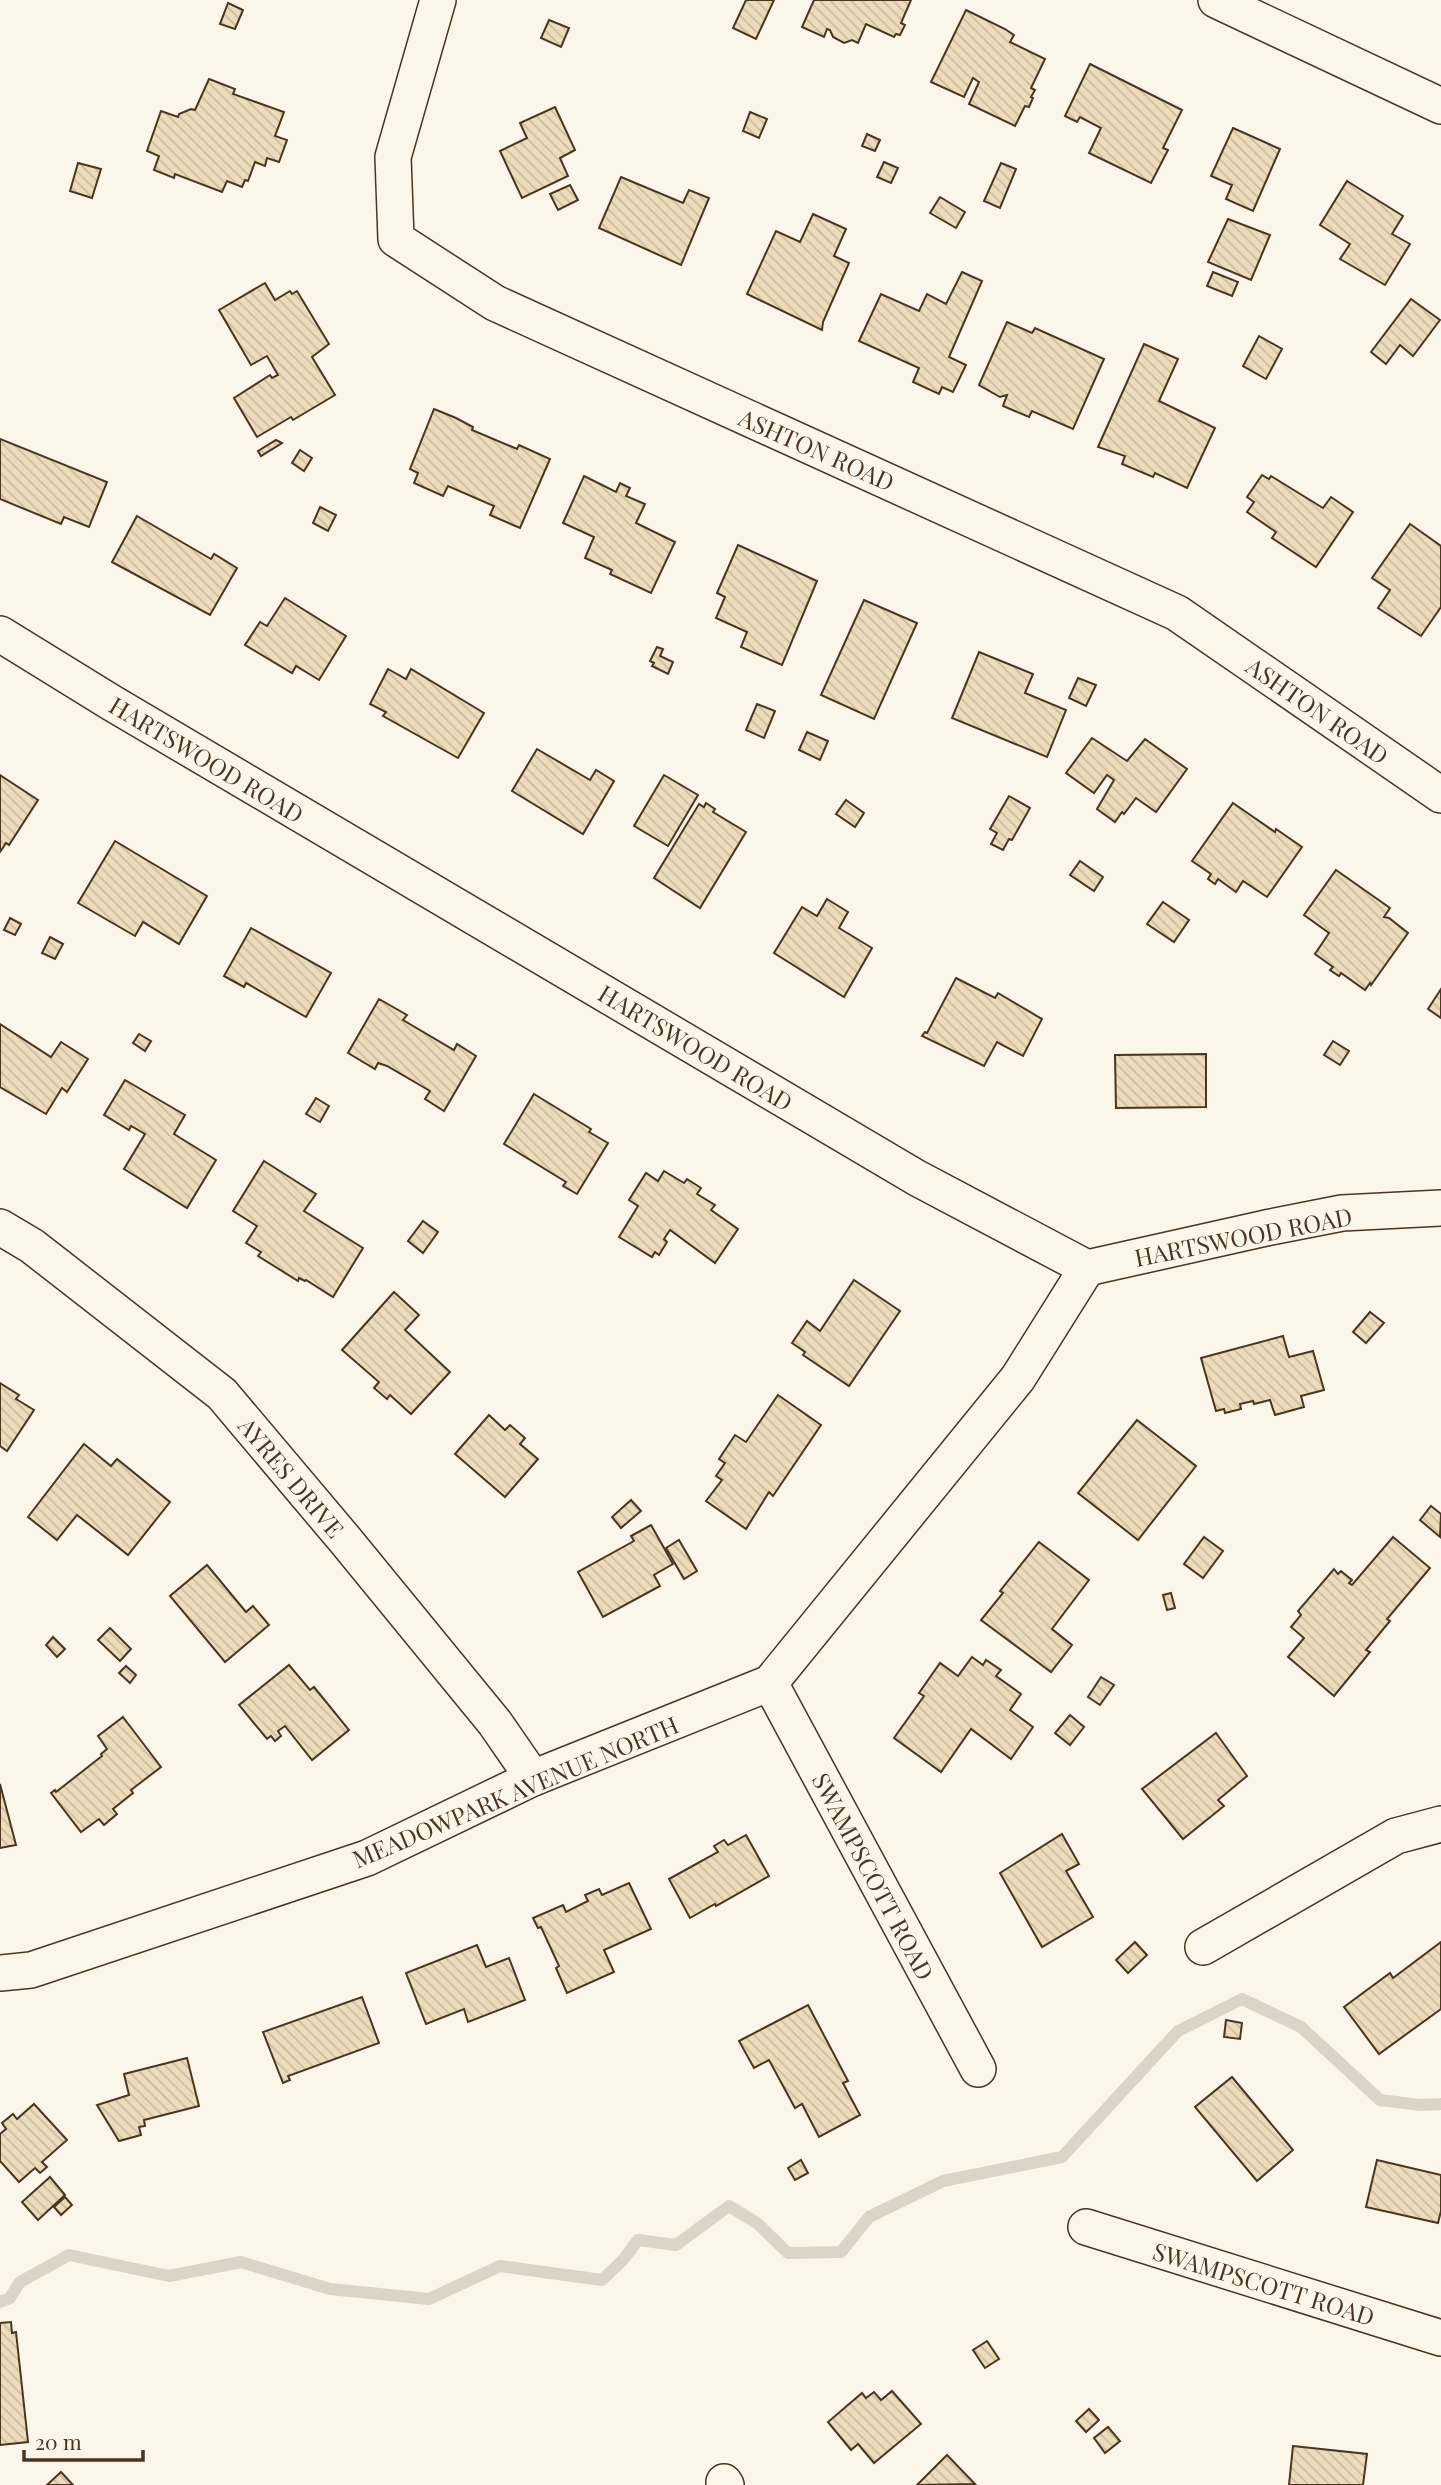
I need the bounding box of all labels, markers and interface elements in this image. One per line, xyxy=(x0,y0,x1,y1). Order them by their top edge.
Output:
street label: ASHTON ROAD xyxy=(733,400,900,497)
street label: ASHTON ROAD xyxy=(1240,649,1395,771)
street label: HARTSWOOD ROAD xyxy=(104,688,310,830)
street label: HARTSWOOD ROAD xyxy=(593,976,799,1118)
street label: HARTSWOOD ROAD xyxy=(1131,1199,1355,1273)
street label: AYRES DRIVE xyxy=(232,1409,352,1544)
street label: MEADOWPARK AVENUE NORTH xyxy=(347,1708,683,1874)
street label: SWAMPSCOTT ROAD xyxy=(806,1767,942,1985)
street label: SWAMPSCOTT ROAD xyxy=(1149,2234,1379,2332)
scale bar xyxy=(24,2418,144,2462)
text: 20 m xyxy=(35,2427,82,2455)

